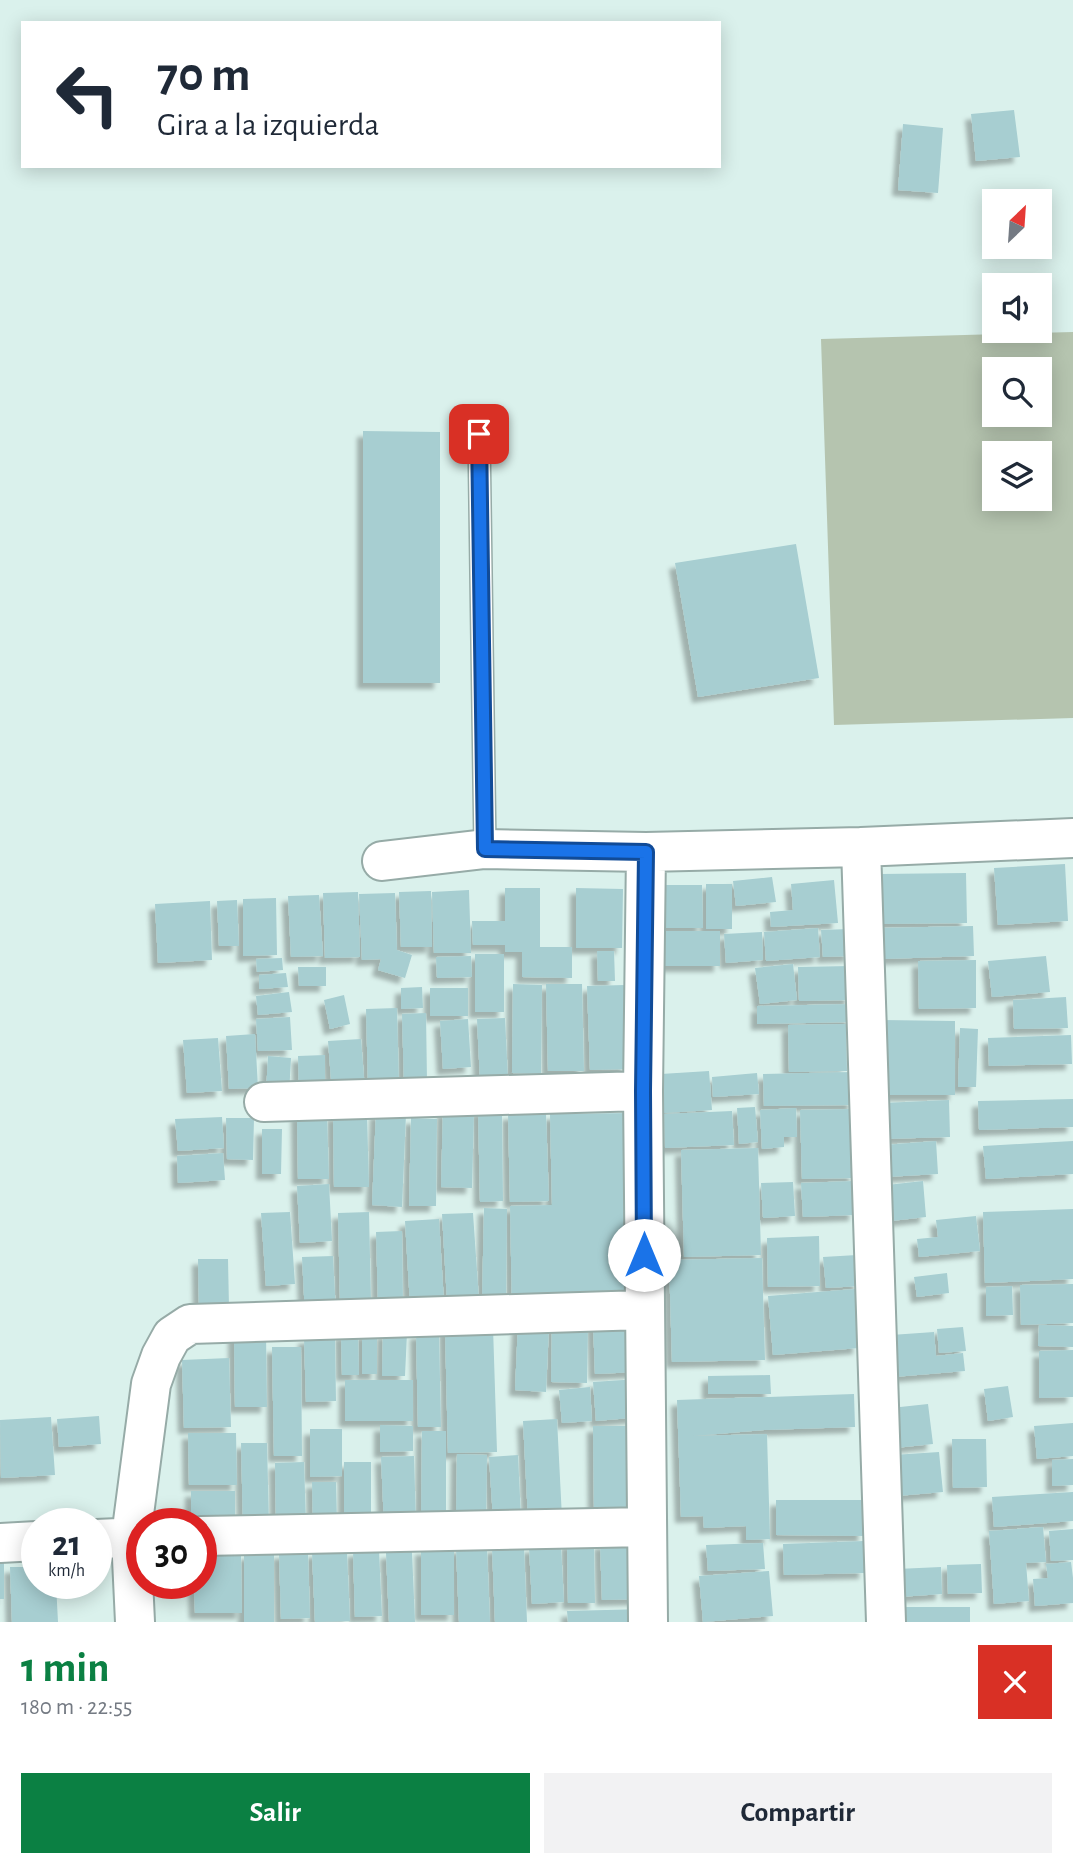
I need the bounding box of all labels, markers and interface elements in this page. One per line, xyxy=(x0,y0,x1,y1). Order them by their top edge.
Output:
icon: left xyxy=(42,49,133,140)
text: 70 m xyxy=(157,51,251,100)
text: Gira a la izquierda xyxy=(157,109,379,141)
north arrow xyxy=(982,189,1052,259)
map controls xyxy=(982,189,1052,511)
button: sound xyxy=(982,273,1052,343)
button: search xyxy=(982,357,1052,427)
pin xyxy=(449,404,509,464)
icon: arrive xyxy=(460,415,498,453)
button: layers xyxy=(982,441,1052,511)
position arrow xyxy=(607,1218,681,1292)
speed limit sign: 30 xyxy=(126,1508,217,1599)
text: 21 xyxy=(52,1527,81,1562)
text: km/h xyxy=(48,1562,85,1580)
button: close xyxy=(978,1645,1052,1719)
text: 1 min xyxy=(21,1647,110,1689)
text: 180 m · 22:55 xyxy=(21,1696,132,1719)
button: Salir xyxy=(21,1773,530,1853)
button: Compartir xyxy=(544,1773,1052,1853)

